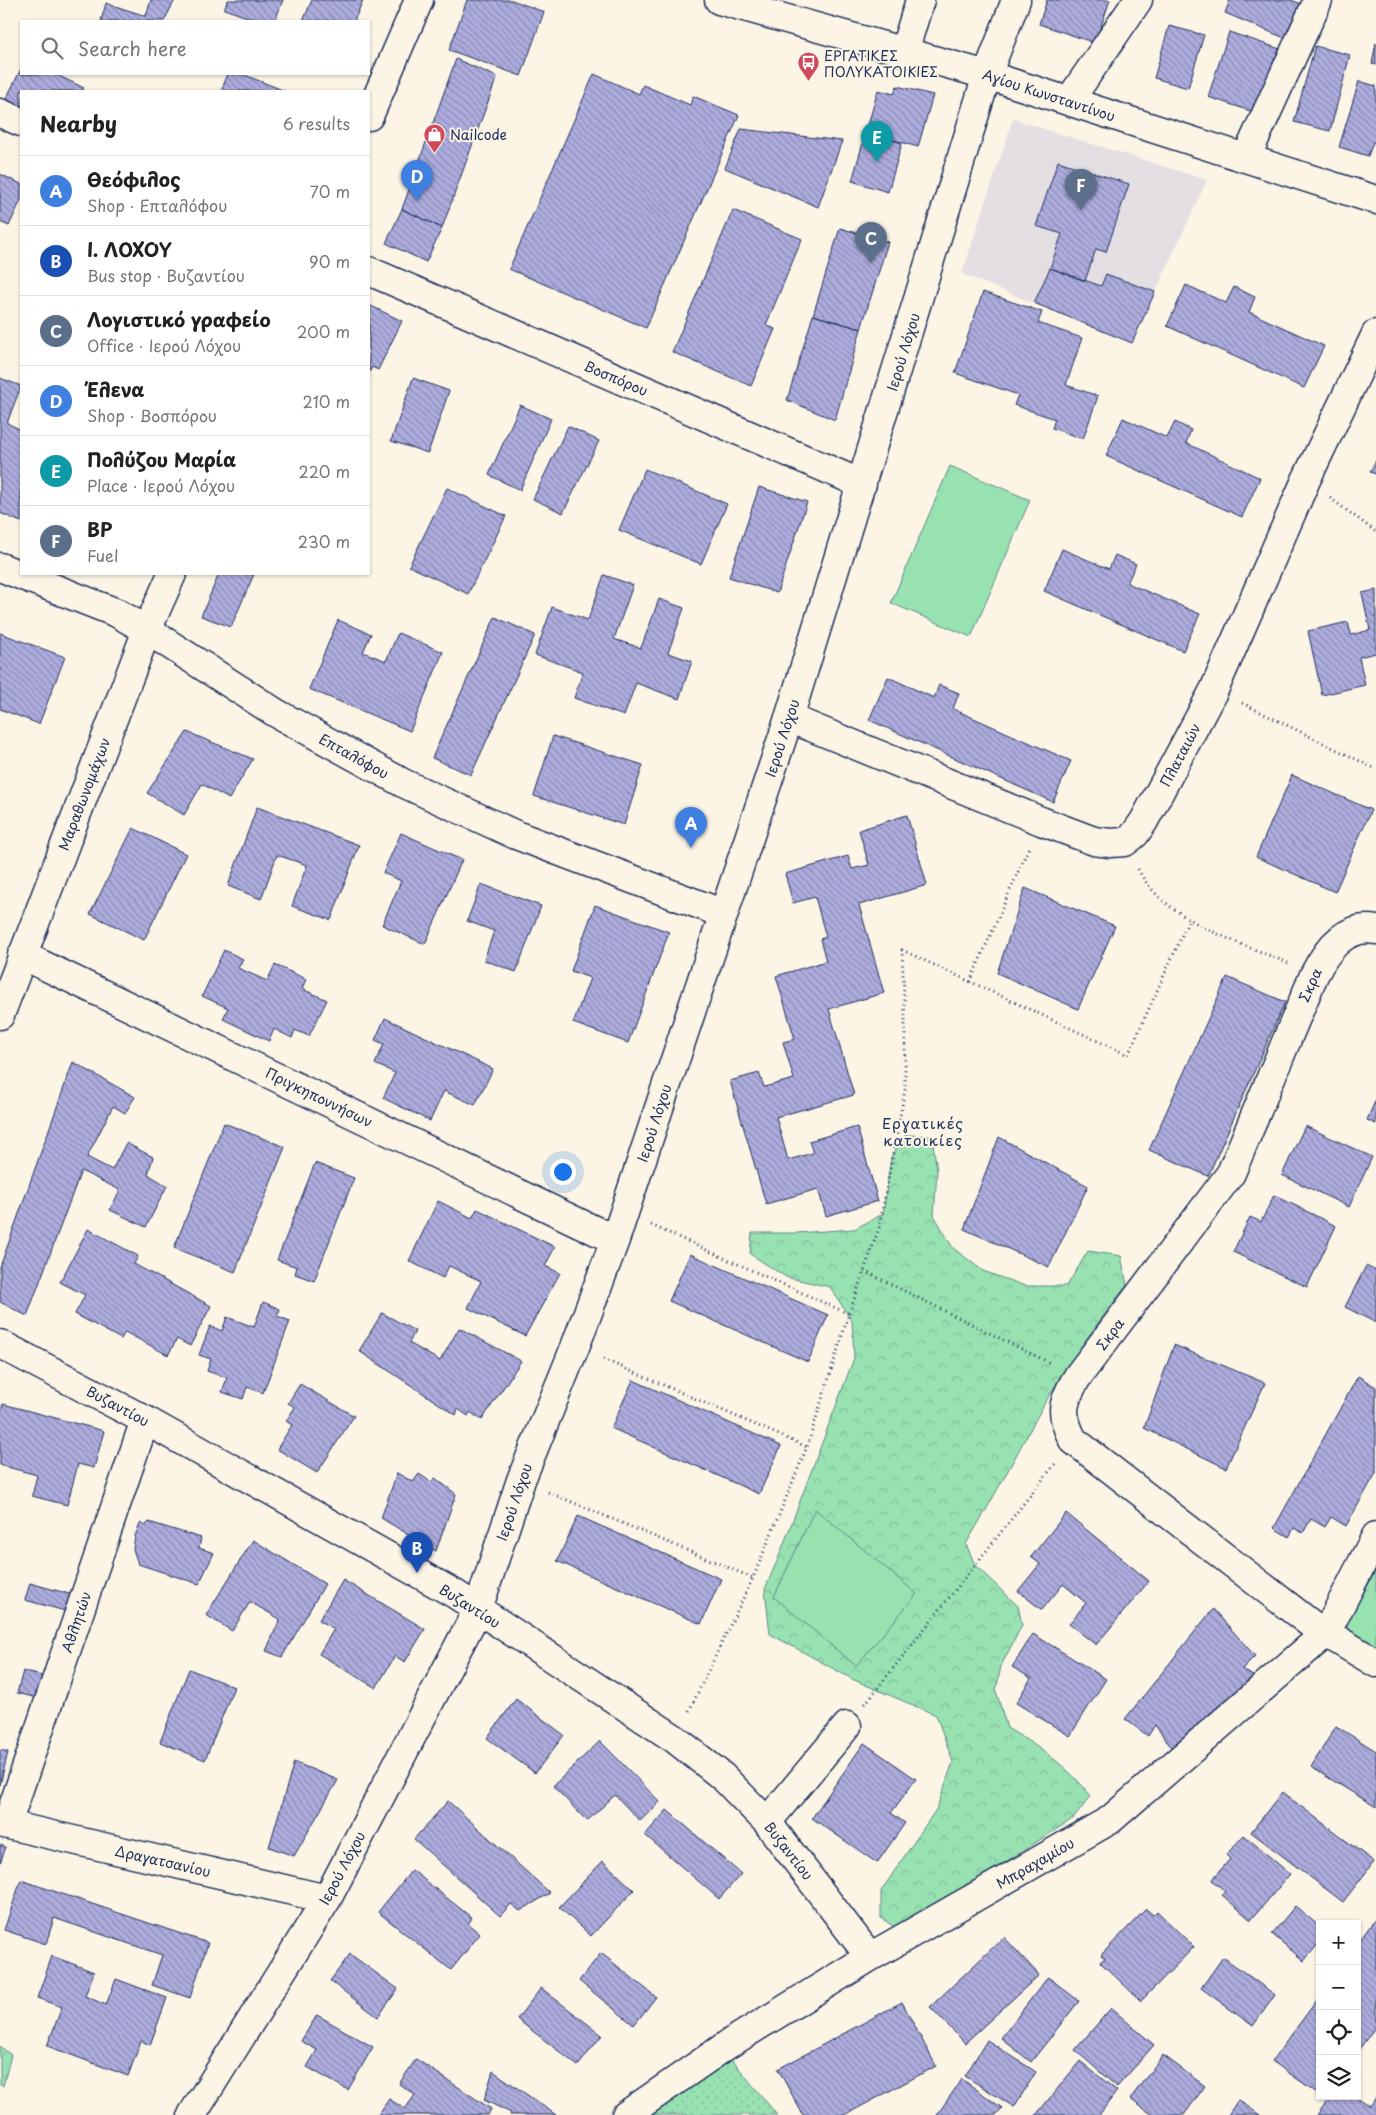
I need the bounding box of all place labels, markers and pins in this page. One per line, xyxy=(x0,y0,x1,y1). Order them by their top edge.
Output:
place label: ΕΡΓΑΤΙΚΕΣ ΠΟΛΥΚΑΤΟΙΚΙΕΣ xyxy=(824,45,938,82)
bus stop icon: ΕΡΓΑΤΙΚΕΣ ΠΟΛΥΚΑΤΟΙΚΙΕΣ xyxy=(796,51,820,82)
pin: E xyxy=(861,121,893,162)
shop icon: Nailcode xyxy=(422,122,446,153)
place label: Nailcode xyxy=(450,124,507,145)
pin: D xyxy=(401,160,433,201)
pin: F xyxy=(1065,169,1097,210)
pin: C xyxy=(855,222,887,263)
pin: A xyxy=(675,807,707,848)
pin: B xyxy=(401,1532,433,1573)

